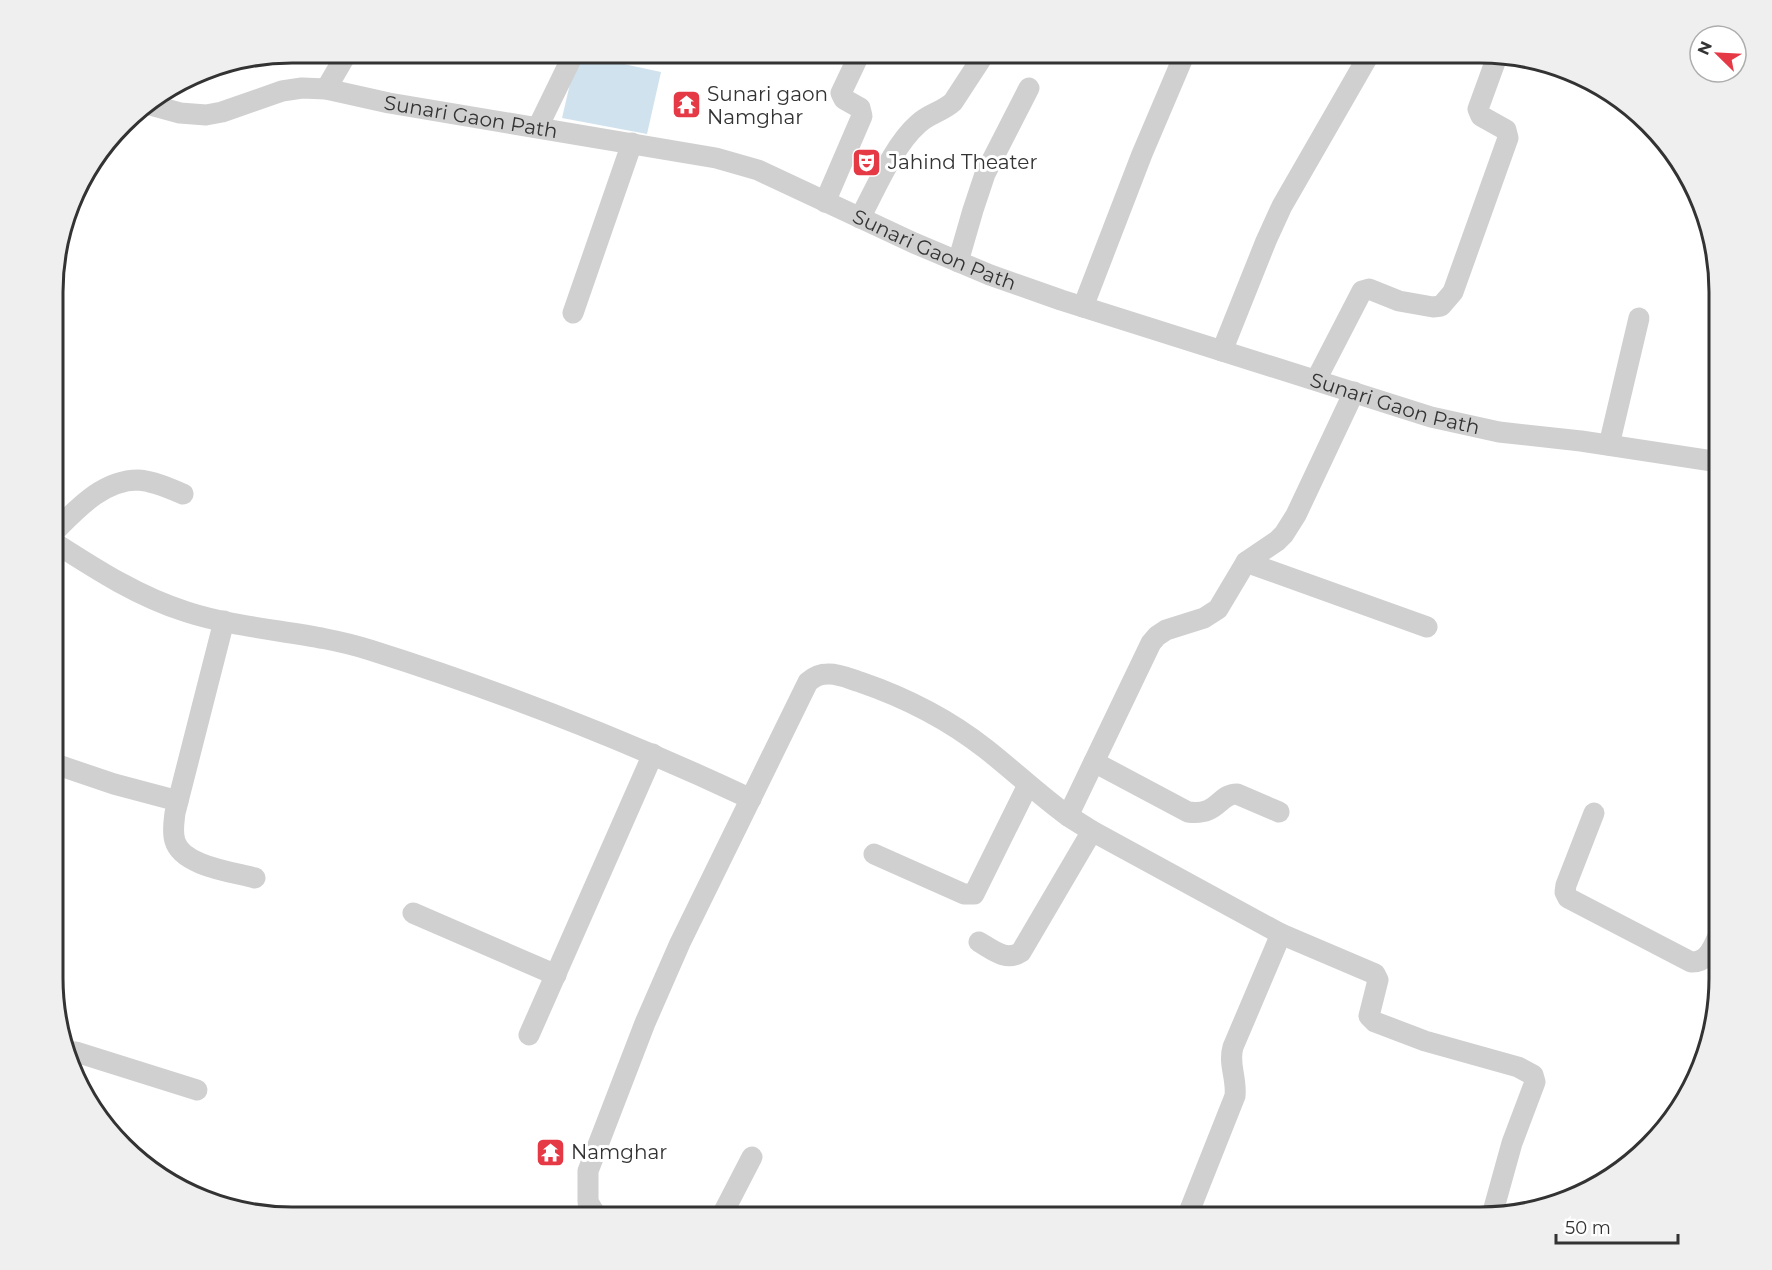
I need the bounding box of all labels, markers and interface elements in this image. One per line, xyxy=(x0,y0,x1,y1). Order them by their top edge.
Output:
north arrow xyxy=(1688,24,1748,84)
text: N xyxy=(1693,38,1716,58)
place label: Sunari gaon Namghar xyxy=(707,82,828,129)
temple icon: Sunari gaon Namghar xyxy=(670,89,702,121)
street label: Sunari Gaon Path xyxy=(382,90,560,143)
theatre icon: Jahind Theater xyxy=(851,146,883,178)
place label: Jahind Theater xyxy=(887,150,1037,174)
street label: Sunari Gaon Path xyxy=(849,204,1019,295)
street label: Sunari Gaon Path xyxy=(1307,368,1482,439)
temple icon: Namghar xyxy=(534,1136,566,1168)
place label: Namghar xyxy=(571,1140,667,1164)
scale bar xyxy=(1556,1207,1678,1245)
text: 50 m xyxy=(1565,1217,1611,1239)

